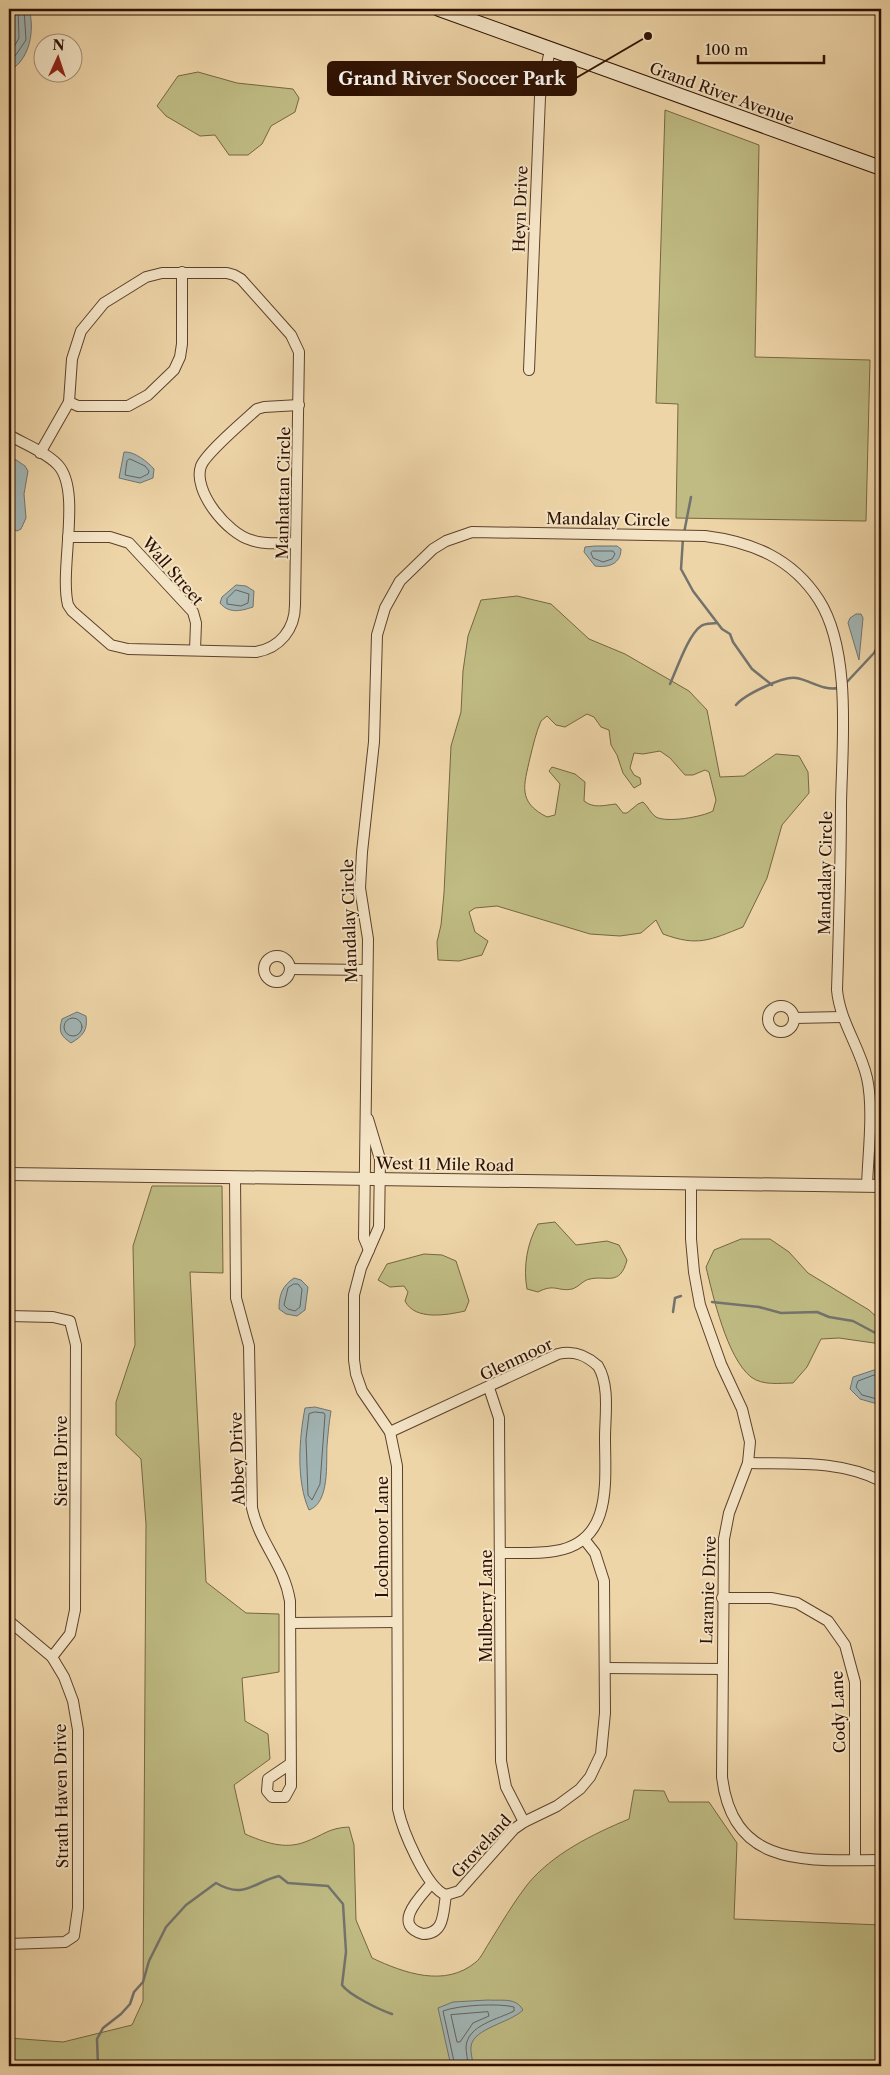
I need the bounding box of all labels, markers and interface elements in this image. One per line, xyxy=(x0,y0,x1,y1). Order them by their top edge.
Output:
north arrow xyxy=(32,32,82,82)
scale bar xyxy=(698,32,824,64)
text: N xyxy=(52,36,65,54)
text: 100 m xyxy=(705,40,748,59)
street label: Grand River Avenue xyxy=(647,58,797,128)
callout: Grand River Soccer Park xyxy=(328,62,576,95)
text: Grand River Soccer Park xyxy=(338,68,567,90)
street label: Heyn Drive xyxy=(508,165,532,253)
street label: Manhattan Circle xyxy=(272,426,294,560)
street label: Mandalay Circle xyxy=(546,508,670,530)
street label: Wall Street xyxy=(137,532,208,609)
street label: Mandalay Circle xyxy=(814,811,836,935)
street label: Mandalay Circle xyxy=(337,859,361,983)
street label: West 11 Mile Road xyxy=(375,1153,515,1175)
street label: Glenmoor xyxy=(476,1333,556,1385)
street label: Abbey Drive xyxy=(225,1412,249,1507)
street label: Sierra Drive xyxy=(51,1416,71,1506)
street label: Lochmoor Lane xyxy=(372,1476,392,1598)
street label: Laramie Drive xyxy=(696,1535,720,1645)
street label: Mulberry Lane xyxy=(476,1549,496,1663)
street label: Cody Lane xyxy=(827,1670,849,1753)
street label: Strath Haven Drive xyxy=(50,1723,72,1869)
street label: Groveland xyxy=(447,1810,515,1882)

